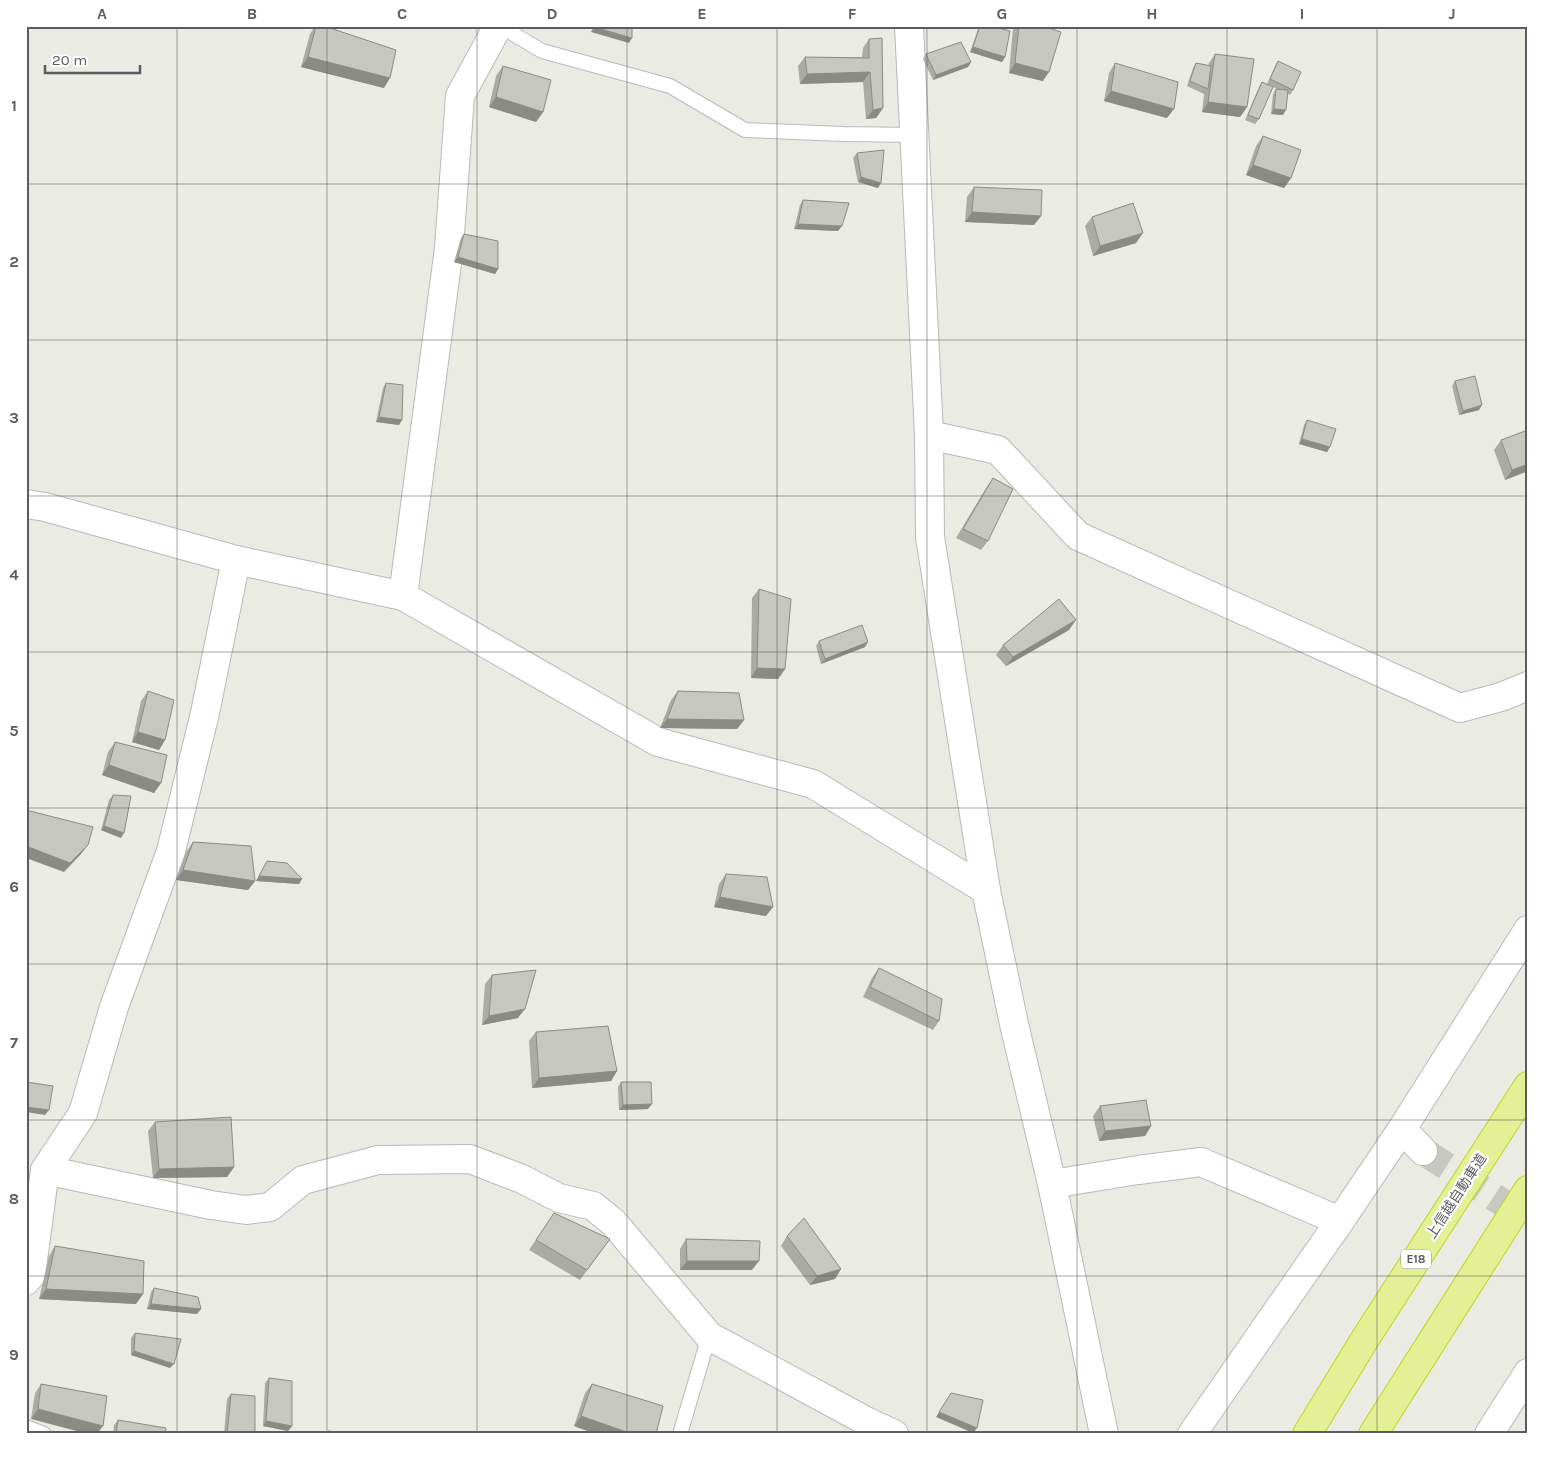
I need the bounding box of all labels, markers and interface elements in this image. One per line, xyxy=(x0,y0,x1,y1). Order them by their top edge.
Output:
text: A xyxy=(97,4,107,23)
text: B xyxy=(247,4,257,23)
text: C xyxy=(397,4,407,23)
text: D xyxy=(547,4,558,23)
text: E xyxy=(697,4,707,23)
text: F xyxy=(848,4,857,23)
text: G xyxy=(997,4,1007,23)
text: H xyxy=(1146,4,1158,23)
text: I xyxy=(1300,4,1304,23)
text: J xyxy=(1448,4,1456,23)
scale bar xyxy=(45,42,140,74)
text: 20 m xyxy=(52,51,87,69)
text: 1 xyxy=(11,96,17,115)
text: 2 xyxy=(9,252,19,271)
text: 3 xyxy=(9,408,19,427)
text: 4 xyxy=(9,565,19,584)
text: 5 xyxy=(9,721,19,740)
text: 6 xyxy=(9,877,19,896)
text: 7 xyxy=(10,1033,18,1052)
street label: 上信越自動車道 xyxy=(1423,1151,1490,1242)
text: 8 xyxy=(9,1189,19,1208)
road number: E18 xyxy=(1401,1250,1431,1268)
text: 9 xyxy=(9,1345,19,1364)

